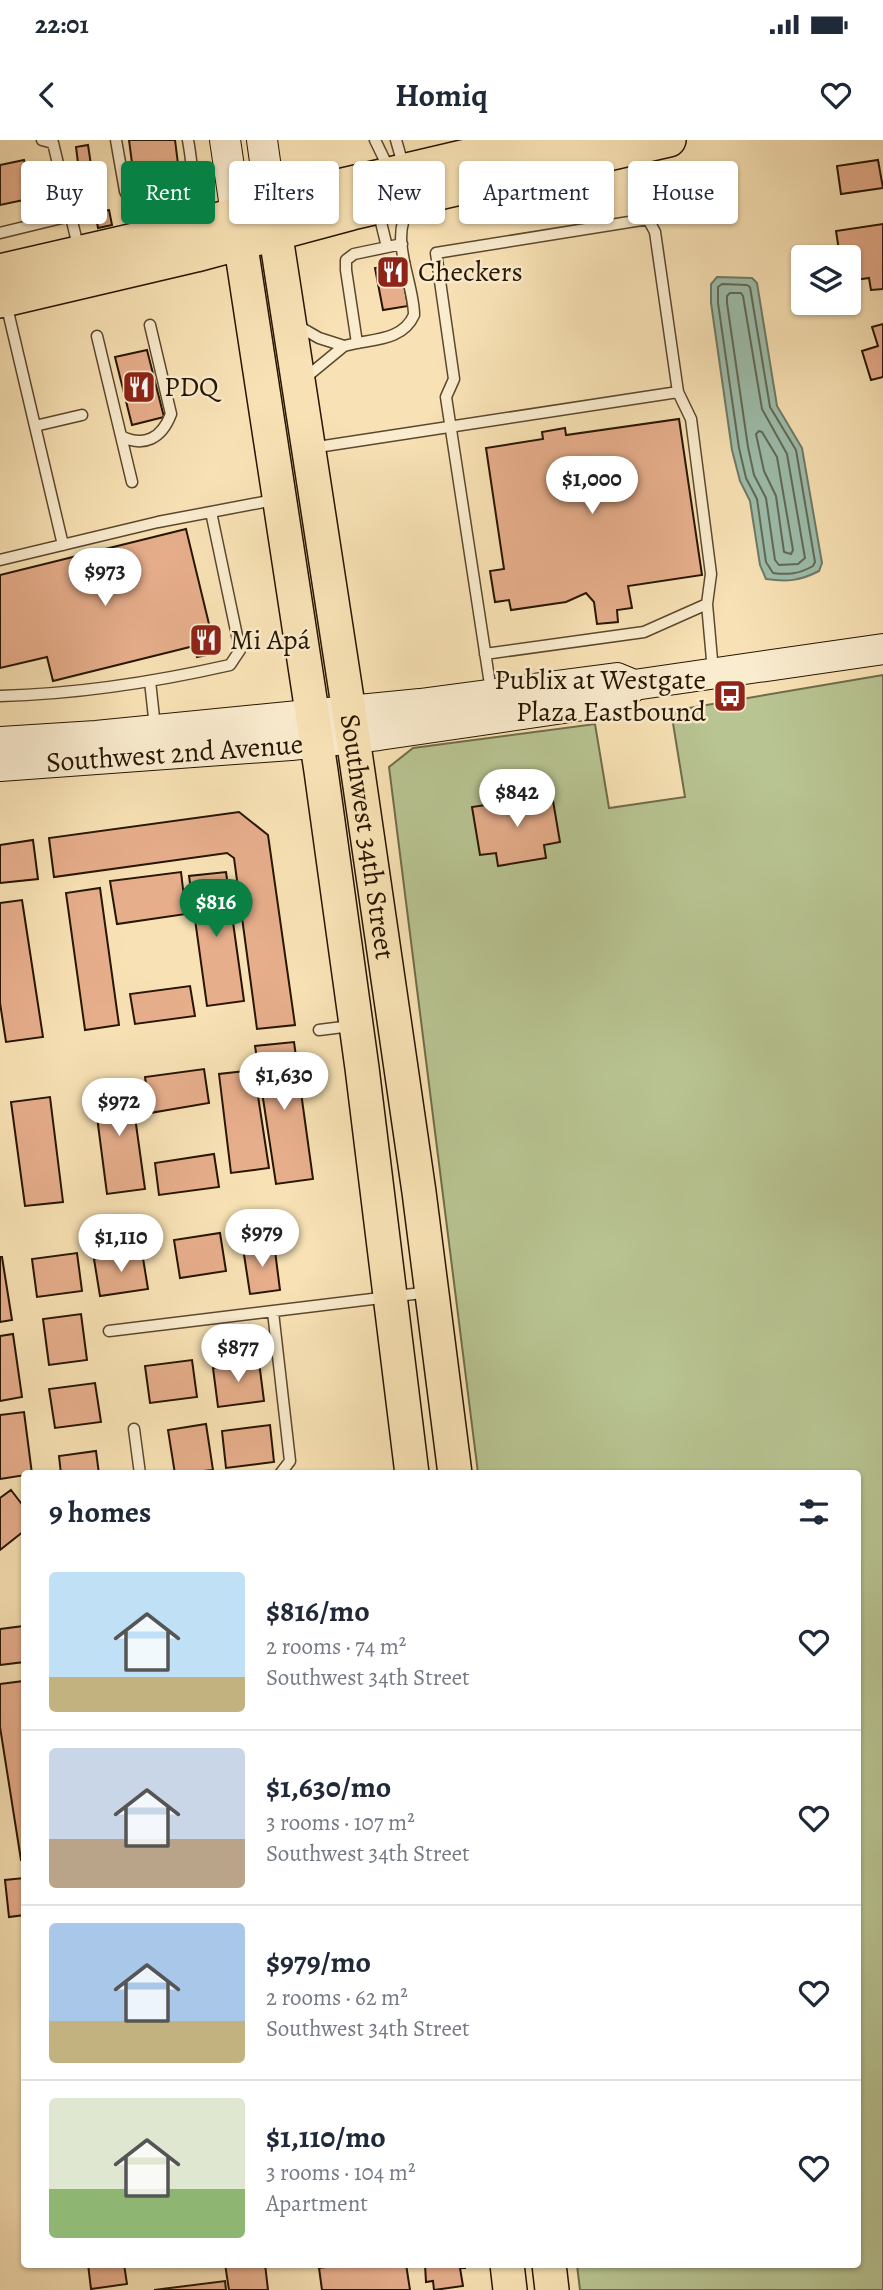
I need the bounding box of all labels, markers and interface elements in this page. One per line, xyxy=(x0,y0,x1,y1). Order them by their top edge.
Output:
text: 22:01 xyxy=(35,7,89,42)
text: Homiq xyxy=(395,73,488,117)
icon: back xyxy=(28,76,66,114)
icon: heart xyxy=(817,76,855,114)
chip: Buy xyxy=(21,161,107,224)
chip: Rent xyxy=(121,161,215,224)
chip: Filters xyxy=(229,161,339,224)
chip: New xyxy=(353,161,445,224)
chip: Apartment xyxy=(459,161,614,224)
chip: House xyxy=(628,161,738,224)
map controls xyxy=(791,245,861,315)
button: layers xyxy=(791,245,861,315)
restaurant icon: Checkers xyxy=(374,253,412,291)
place label: Checkers xyxy=(418,253,523,291)
restaurant icon: PDQ xyxy=(120,368,158,406)
place label: PDQ xyxy=(164,368,222,406)
pin: $1,000 xyxy=(535,456,649,516)
text: $1,000 xyxy=(562,463,622,494)
pin: $973 xyxy=(64,548,146,608)
text: $973 xyxy=(84,555,126,586)
restaurant icon: Mi Apá xyxy=(187,621,225,659)
place label: Mi Apá xyxy=(230,621,311,659)
place label: Publix at Westgate Plaza Eastbound xyxy=(494,661,707,731)
bus stop icon: Publix at Westgate Plaza Eastbound xyxy=(711,677,749,715)
street label: Southwest 34th Street xyxy=(331,711,404,962)
street label: Southwest 2nd Avenue xyxy=(45,725,305,782)
pin: $842 xyxy=(476,770,558,829)
text: $842 xyxy=(495,776,539,807)
pin: $816 xyxy=(175,880,257,939)
text: $816 xyxy=(196,886,236,917)
pin: $1,630 xyxy=(227,1052,341,1112)
text: $1,630 xyxy=(255,1059,313,1090)
pin: $972 xyxy=(78,1079,160,1138)
text: $972 xyxy=(98,1085,140,1116)
pin: $979 xyxy=(221,1210,303,1269)
pin: $1,110 xyxy=(64,1214,178,1274)
text: $979 xyxy=(241,1216,283,1247)
text: $1,110 xyxy=(94,1221,148,1252)
pin: $877 xyxy=(197,1324,279,1384)
text: $877 xyxy=(217,1331,259,1362)
text: 9 homes xyxy=(49,1492,151,1532)
icon: filters xyxy=(795,1493,833,1531)
text: $816/mo xyxy=(266,1591,370,1631)
icon: home xyxy=(105,1600,189,1684)
icon: heart xyxy=(795,1623,833,1661)
text: 2 rooms · 74 m² xyxy=(266,1631,406,1662)
text: Southwest 34th Street xyxy=(266,1662,470,1693)
text: $1,630/mo xyxy=(266,1767,391,1807)
icon: home xyxy=(105,1776,189,1860)
icon: heart xyxy=(795,1799,833,1837)
text: 3 rooms · 107 m² xyxy=(266,1807,415,1838)
text: Southwest 34th Street xyxy=(266,1838,470,1869)
text: $979/mo xyxy=(266,1942,371,1982)
icon: home xyxy=(105,1951,189,2035)
icon: heart xyxy=(795,1974,833,2012)
text: 2 rooms · 62 m² xyxy=(266,1982,408,2013)
text: Southwest 34th Street xyxy=(266,2013,470,2044)
text: $1,110/mo xyxy=(266,2117,386,2157)
icon: home xyxy=(105,2126,189,2210)
icon: heart xyxy=(795,2149,833,2187)
text: 3 rooms · 104 m² xyxy=(266,2157,415,2188)
text: Apartment xyxy=(266,2188,368,2219)

